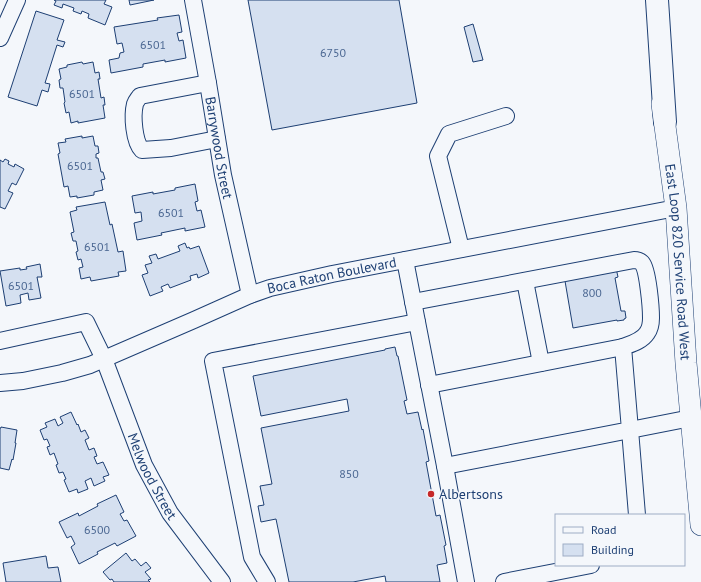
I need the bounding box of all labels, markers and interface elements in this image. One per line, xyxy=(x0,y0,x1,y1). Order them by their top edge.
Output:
house number: 6501 xyxy=(140,37,166,52)
house number: 6750 xyxy=(320,45,347,60)
house number: 6501 xyxy=(69,86,95,101)
street label: Barrywood Street xyxy=(201,95,237,201)
house number: 6501 xyxy=(67,158,93,173)
street label: East Loop 820 Service Road West xyxy=(661,163,695,361)
house number: 6501 xyxy=(158,205,184,220)
house number: 6501 xyxy=(84,239,110,254)
street label: Boca Raton Boulevard xyxy=(265,253,398,297)
house number: 6501 xyxy=(8,278,34,293)
house number: 800 xyxy=(582,285,602,300)
street label: Melwood Street xyxy=(124,430,181,524)
house number: 850 xyxy=(339,466,359,481)
place label: Albertsons xyxy=(439,485,503,503)
marker: Albertsons xyxy=(426,489,436,499)
legend xyxy=(555,514,685,566)
house number: 6500 xyxy=(84,522,111,537)
text: Road xyxy=(591,522,616,537)
text: Building xyxy=(591,542,634,557)

